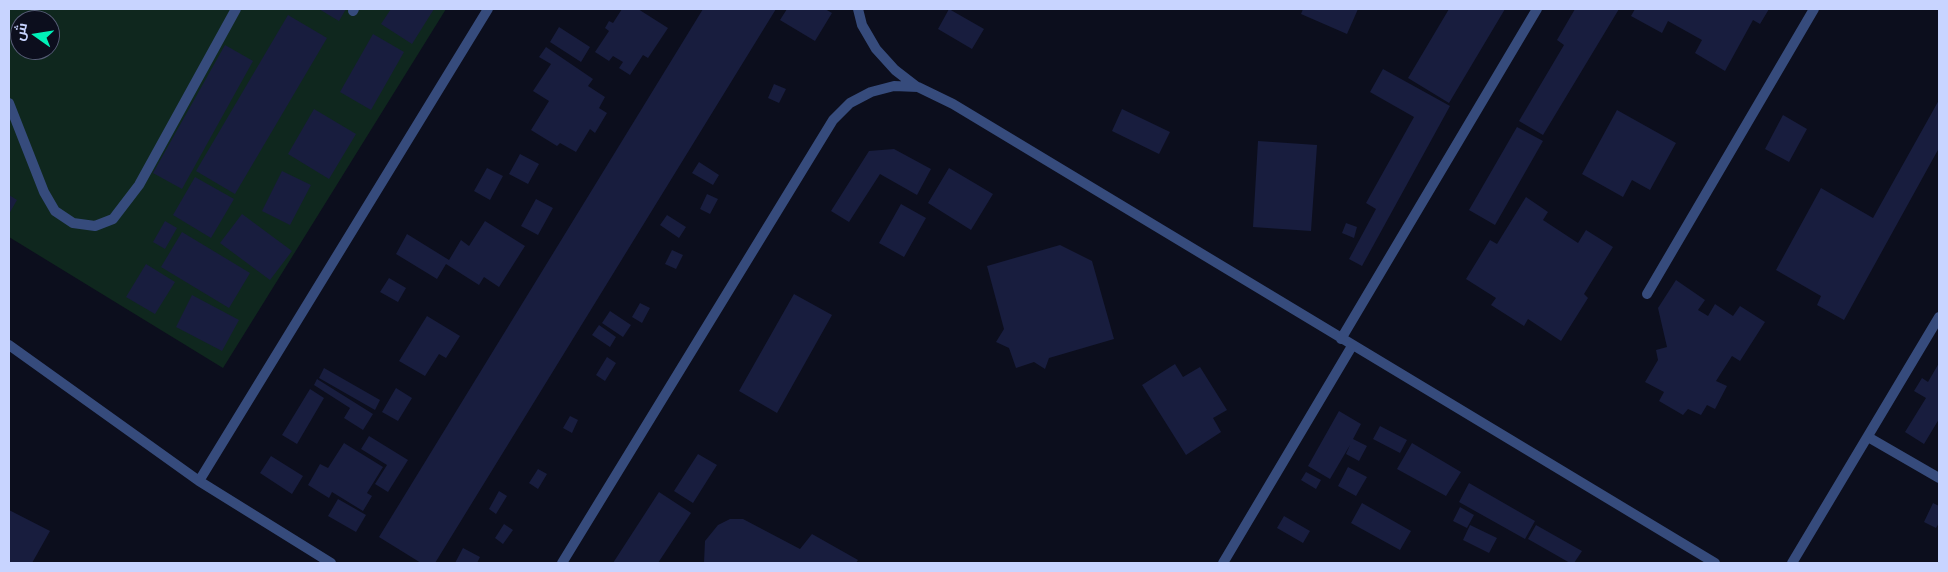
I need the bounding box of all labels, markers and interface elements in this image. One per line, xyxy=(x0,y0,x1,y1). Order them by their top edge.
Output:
north arrow xyxy=(10,10,60,60)
text: ش xyxy=(11,21,31,42)

